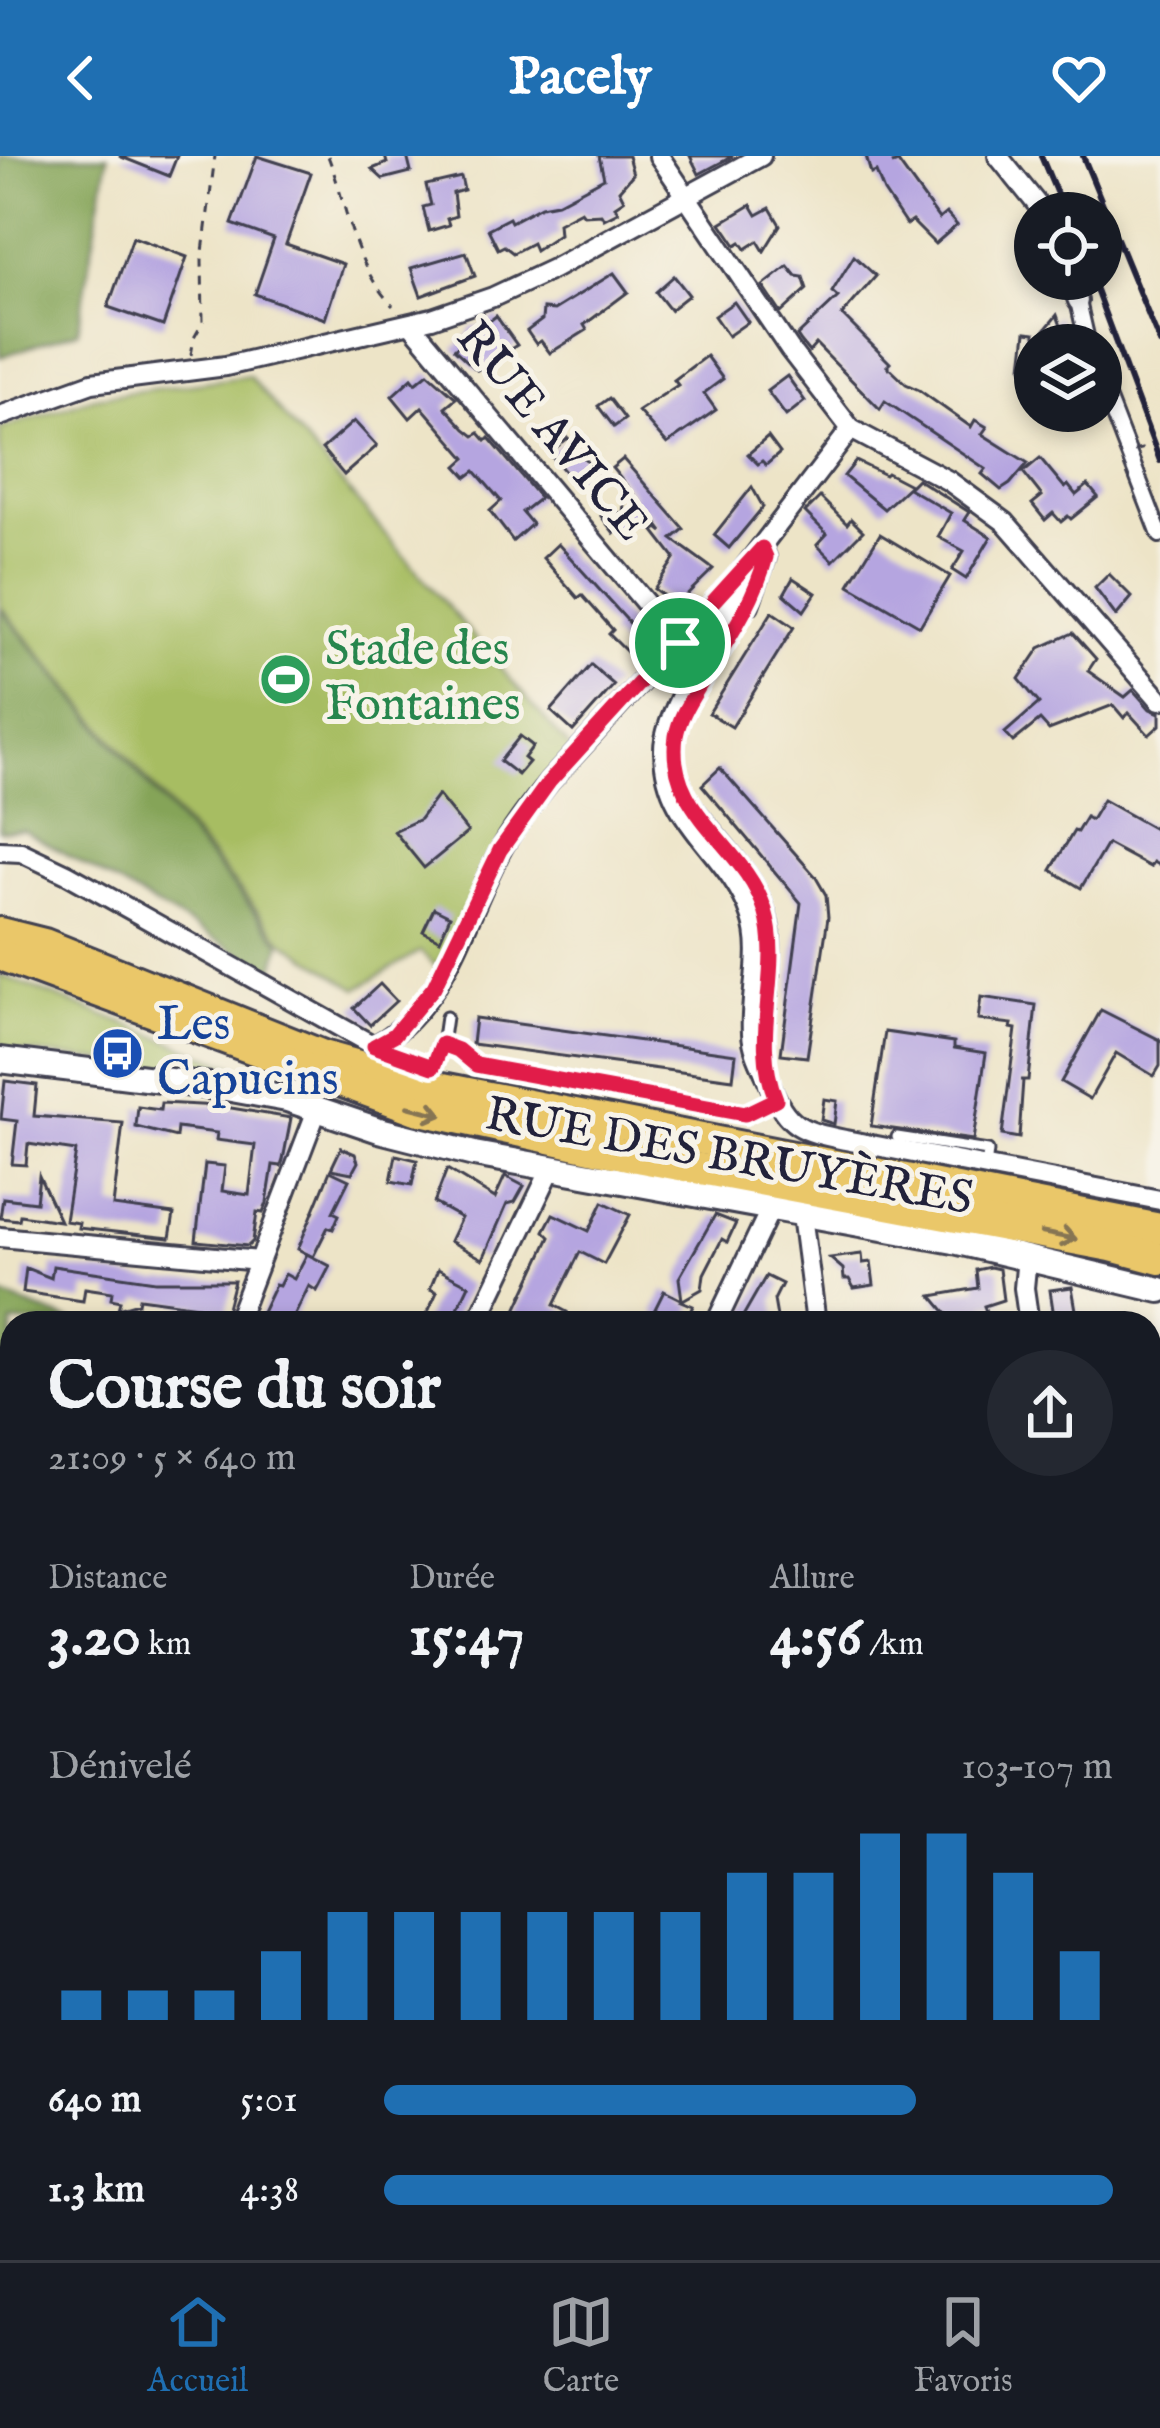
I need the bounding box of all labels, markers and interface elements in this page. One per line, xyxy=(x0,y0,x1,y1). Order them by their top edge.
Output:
text: Pacely xyxy=(509,44,651,113)
icon: back xyxy=(48,45,114,111)
icon: heart xyxy=(1046,45,1112,111)
map controls xyxy=(1014,192,1122,432)
button: locate xyxy=(1014,192,1122,300)
street label: RUE AVICE xyxy=(442,310,660,554)
button: layers xyxy=(1014,324,1122,432)
pin xyxy=(629,592,731,694)
icon: arrive xyxy=(647,610,713,676)
place label: Stade des Fontaines xyxy=(325,621,521,736)
sports icon: Stade des Fontaines xyxy=(258,651,314,707)
place label: Les Capucins xyxy=(157,996,339,1111)
bus stop icon: Les Capucins xyxy=(90,1026,146,1082)
street label: RUE DES BRUYÈRES xyxy=(481,1084,978,1230)
one-way arrow xyxy=(406,1101,444,1123)
one-way arrow xyxy=(1039,1226,1078,1248)
text: Course du soir xyxy=(48,1347,441,1431)
button: share xyxy=(987,1350,1113,1476)
text: 21:09 · 5 × 640 m xyxy=(48,1434,296,1483)
text: Distance xyxy=(48,1558,167,1600)
text: Durée xyxy=(409,1558,495,1600)
text: Allure xyxy=(770,1558,855,1600)
text: 3.20 xyxy=(48,1600,141,1676)
text: 15:47 xyxy=(409,1600,525,1676)
text: 4:56 xyxy=(770,1600,862,1676)
text: km xyxy=(141,1624,191,1666)
text: /km xyxy=(862,1624,924,1666)
text: Dénivelé xyxy=(48,1743,192,1792)
text: 103–107 m xyxy=(962,1743,1113,1792)
text: 640 m xyxy=(48,2076,141,2125)
text: 5:01 xyxy=(240,2076,298,2125)
text: 1.3 km xyxy=(48,2166,145,2215)
text: 4:38 xyxy=(240,2166,299,2215)
tab: Accueil xyxy=(147,2289,248,2403)
tab: Carte xyxy=(543,2289,619,2403)
tab: Favoris xyxy=(914,2289,1013,2403)

